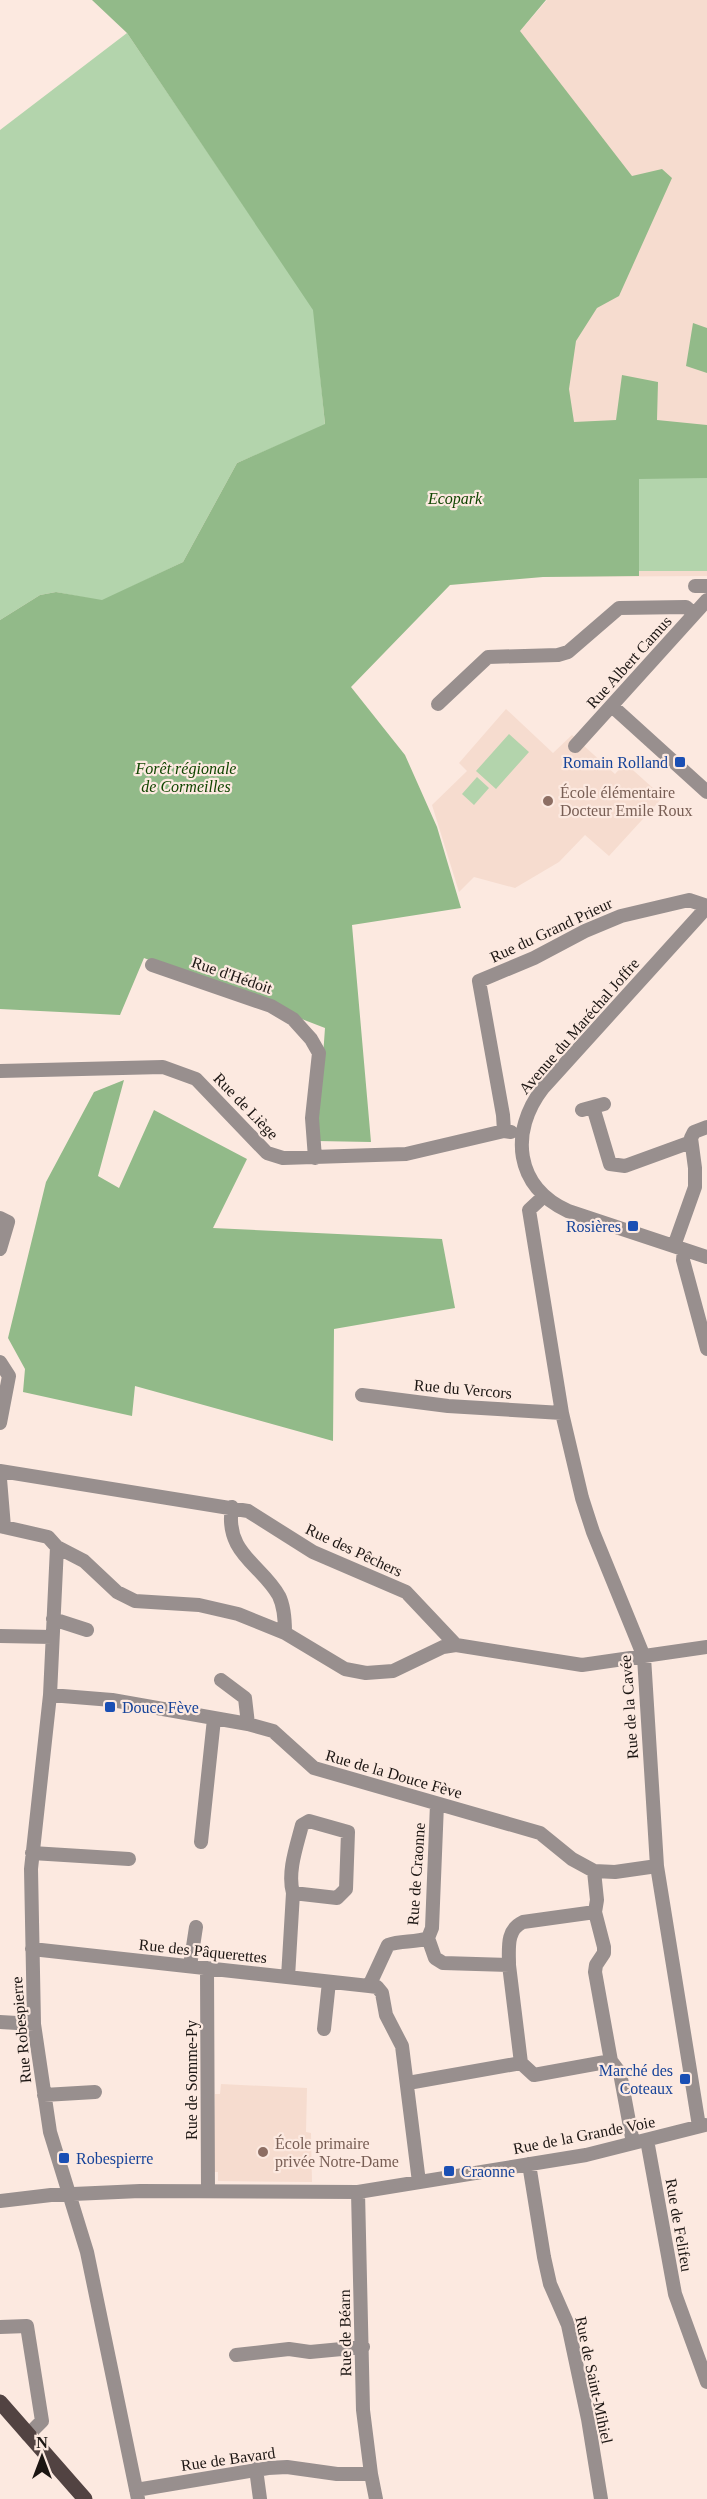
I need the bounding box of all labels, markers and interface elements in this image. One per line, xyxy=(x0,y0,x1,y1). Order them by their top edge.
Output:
park label: Ecopark xyxy=(427,490,483,508)
street label: Rue Albert Camus xyxy=(583,612,675,712)
place label: Romain Rolland xyxy=(563,754,668,771)
marker: Romain Rolland xyxy=(673,755,687,769)
park label: Forêt régionale de Cormeilles xyxy=(135,760,236,795)
place label: École élémentaire Docteur Emile Roux xyxy=(560,783,692,819)
marker: École élémentaire Docteur Emile Roux xyxy=(541,794,555,808)
street label: Rue du Grand Prieur xyxy=(487,894,615,966)
street label: Rue d'Hédoit xyxy=(189,953,275,997)
street label: Avenue du Maréchal Joffre xyxy=(516,955,642,1097)
street label: Rue de Liège xyxy=(210,1069,282,1143)
place label: Rosières xyxy=(566,1218,621,1235)
marker: Rosières xyxy=(626,1219,640,1233)
street label: Rue du Vercors xyxy=(413,1376,513,1402)
street label: Rue des Pêchers xyxy=(303,1520,405,1580)
street label: Rue de la Cavée xyxy=(617,1654,641,1760)
place label: Douce Fève xyxy=(122,1699,199,1716)
marker: Douce Fève xyxy=(103,1700,117,1714)
street label: Rue de la Douce Fève xyxy=(324,1746,464,1802)
street label: Rue de Craonne xyxy=(404,1822,428,1926)
street label: Rue des Pâquerettes xyxy=(138,1936,268,1967)
street label: Rue Robespierre xyxy=(8,1976,35,2084)
street label: Rue de Somme-Py xyxy=(183,2020,201,2140)
place label: Marché des Coteaux xyxy=(599,2062,673,2097)
marker: Marché des Coteaux xyxy=(678,2072,692,2086)
street label: Rue de la Grande Voie xyxy=(512,2113,656,2157)
place label: École primaire privée Notre-Dame xyxy=(275,2134,399,2171)
marker: École primaire privée Notre-Dame xyxy=(256,2145,270,2159)
place label: Robespierre xyxy=(76,2150,153,2168)
marker: Robespierre xyxy=(57,2151,71,2165)
place label: Craonne xyxy=(461,2163,515,2180)
marker: Craonne xyxy=(442,2164,456,2178)
street label: Rue de Felifeu xyxy=(662,2177,696,2273)
street label: Rue de Béarn xyxy=(336,2289,354,2377)
street label: Rue de Saint-Mihiel xyxy=(572,2315,616,2446)
north arrow xyxy=(12,2427,72,2487)
text: N xyxy=(36,2434,48,2451)
street label: Rue de Bavard xyxy=(180,2444,276,2474)

